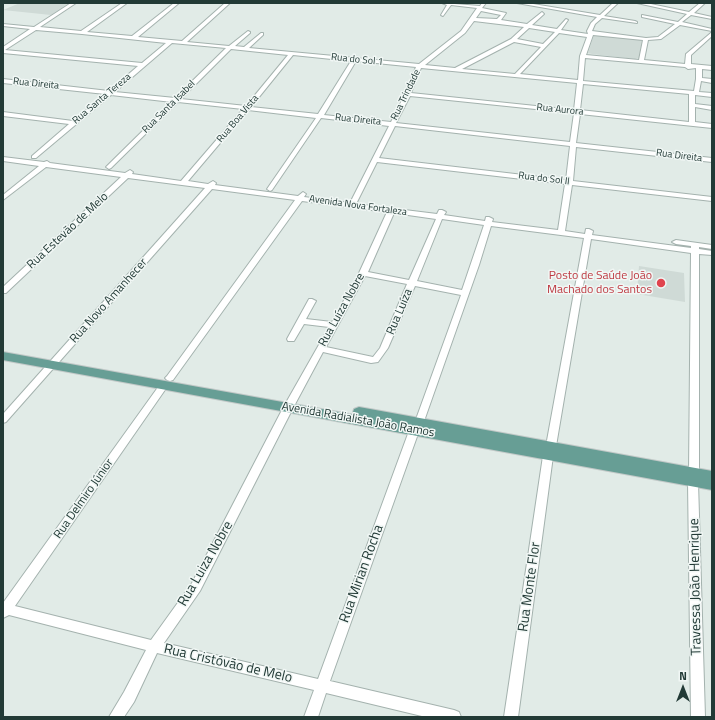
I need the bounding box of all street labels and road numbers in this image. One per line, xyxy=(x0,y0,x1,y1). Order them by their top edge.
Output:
street label: Rua do Sol 1 xyxy=(330,51,384,69)
street label: Rua Trindade xyxy=(389,68,423,122)
street label: Rua Santa Tereza xyxy=(70,71,134,127)
street label: Rua Direita xyxy=(12,76,60,92)
street label: Rua Santa Isabel xyxy=(140,78,198,136)
street label: Rua Boa Vista xyxy=(215,93,261,145)
street label: Rua Aurora xyxy=(536,102,584,118)
street label: Rua Direita xyxy=(334,112,382,128)
street label: Rua Direita xyxy=(655,147,703,165)
street label: Rua do Sol II xyxy=(518,170,570,188)
street label: Rua Estevão de Melo xyxy=(24,190,112,272)
street label: Avenida Nova Fortaleza xyxy=(308,193,408,219)
street label: Rua Novo Amanhecer xyxy=(67,256,151,346)
street label: Rua Luíza Nobre xyxy=(316,271,368,349)
street label: Rua Luíza xyxy=(384,287,416,337)
street label: Avenida Radialista João Ramos xyxy=(280,399,436,441)
street label: Rua Delmiro Júnior xyxy=(51,456,117,542)
street label: Rua Luiza Nobre xyxy=(175,518,237,610)
street label: Travessa João Henrique xyxy=(686,518,706,656)
street label: Rua Mirian Rocha xyxy=(336,523,388,625)
street label: Rua Monte Flor xyxy=(515,541,545,633)
street label: Rua Cristóvão de Melo xyxy=(162,641,294,687)

